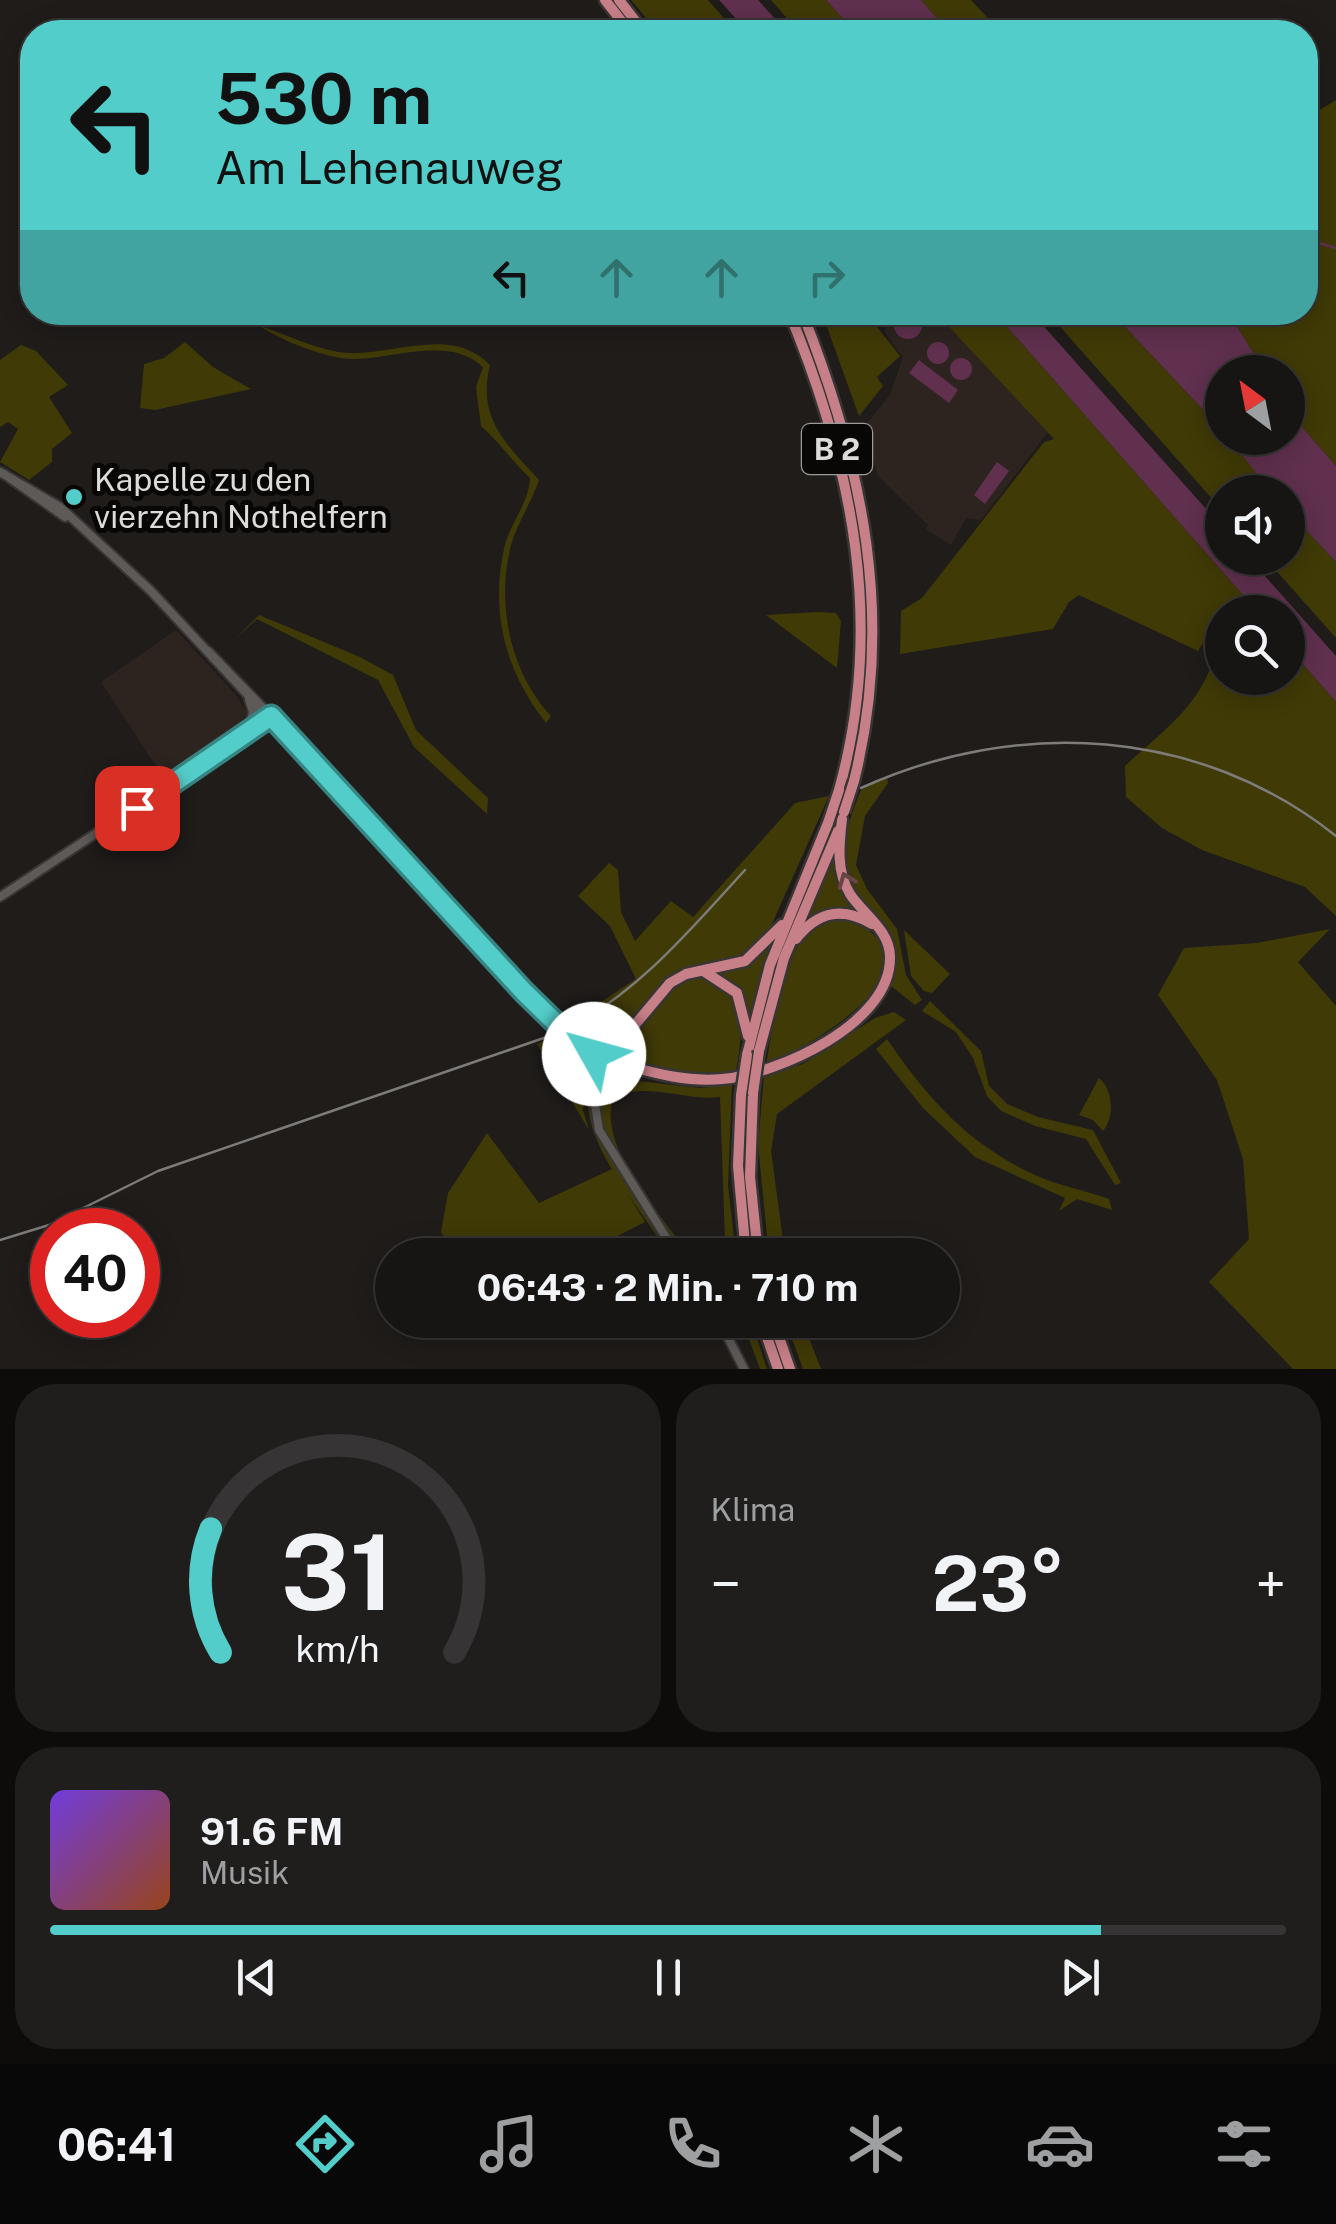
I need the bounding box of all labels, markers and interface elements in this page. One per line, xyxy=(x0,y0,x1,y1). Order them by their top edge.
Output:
text: 530 m xyxy=(215,57,432,140)
icon: left xyxy=(50,60,180,190)
text: Am Lehenauweg xyxy=(215,141,564,194)
icon: left xyxy=(484,250,539,305)
icon: ahead xyxy=(589,250,644,305)
icon: ahead xyxy=(694,250,749,305)
icon: right xyxy=(799,250,854,305)
north arrow xyxy=(1205,355,1305,455)
map controls xyxy=(1205,355,1305,695)
road number: B 2 xyxy=(802,424,872,474)
place label: Kapelle zu den vierzehn Nothelfern xyxy=(94,461,388,535)
button: sound xyxy=(1205,475,1305,575)
marker: Kapelle zu den vierzehn Nothelfern xyxy=(63,486,85,508)
button: search xyxy=(1205,595,1305,695)
pin xyxy=(95,766,180,851)
icon: arrive xyxy=(110,781,165,836)
one-way arrow xyxy=(838,872,858,890)
position arrow xyxy=(542,1002,646,1106)
speed limit sign: 40 xyxy=(30,1208,160,1338)
text: 06:43 · 2 Min. · 710 m xyxy=(477,1265,858,1310)
text: Klima xyxy=(711,1491,795,1528)
text: 31 xyxy=(281,1511,395,1633)
text: 23° xyxy=(932,1540,1065,1628)
text: − xyxy=(711,1552,741,1616)
text: + xyxy=(1256,1552,1286,1616)
text: km/h xyxy=(296,1628,380,1670)
text: 91.6 FM xyxy=(200,1809,343,1854)
text: Musik xyxy=(200,1854,289,1891)
icon: previous xyxy=(229,1950,284,2005)
icon: pause xyxy=(641,1950,696,2005)
icon: next xyxy=(1053,1950,1108,2005)
icon: directions xyxy=(290,2109,360,2179)
icon: music xyxy=(474,2109,544,2179)
icon: phone xyxy=(658,2109,728,2179)
icon: climate xyxy=(841,2109,911,2179)
icon: car xyxy=(1025,2109,1095,2179)
icon: filters xyxy=(1209,2109,1279,2179)
text: 06:41 xyxy=(57,2118,176,2171)

